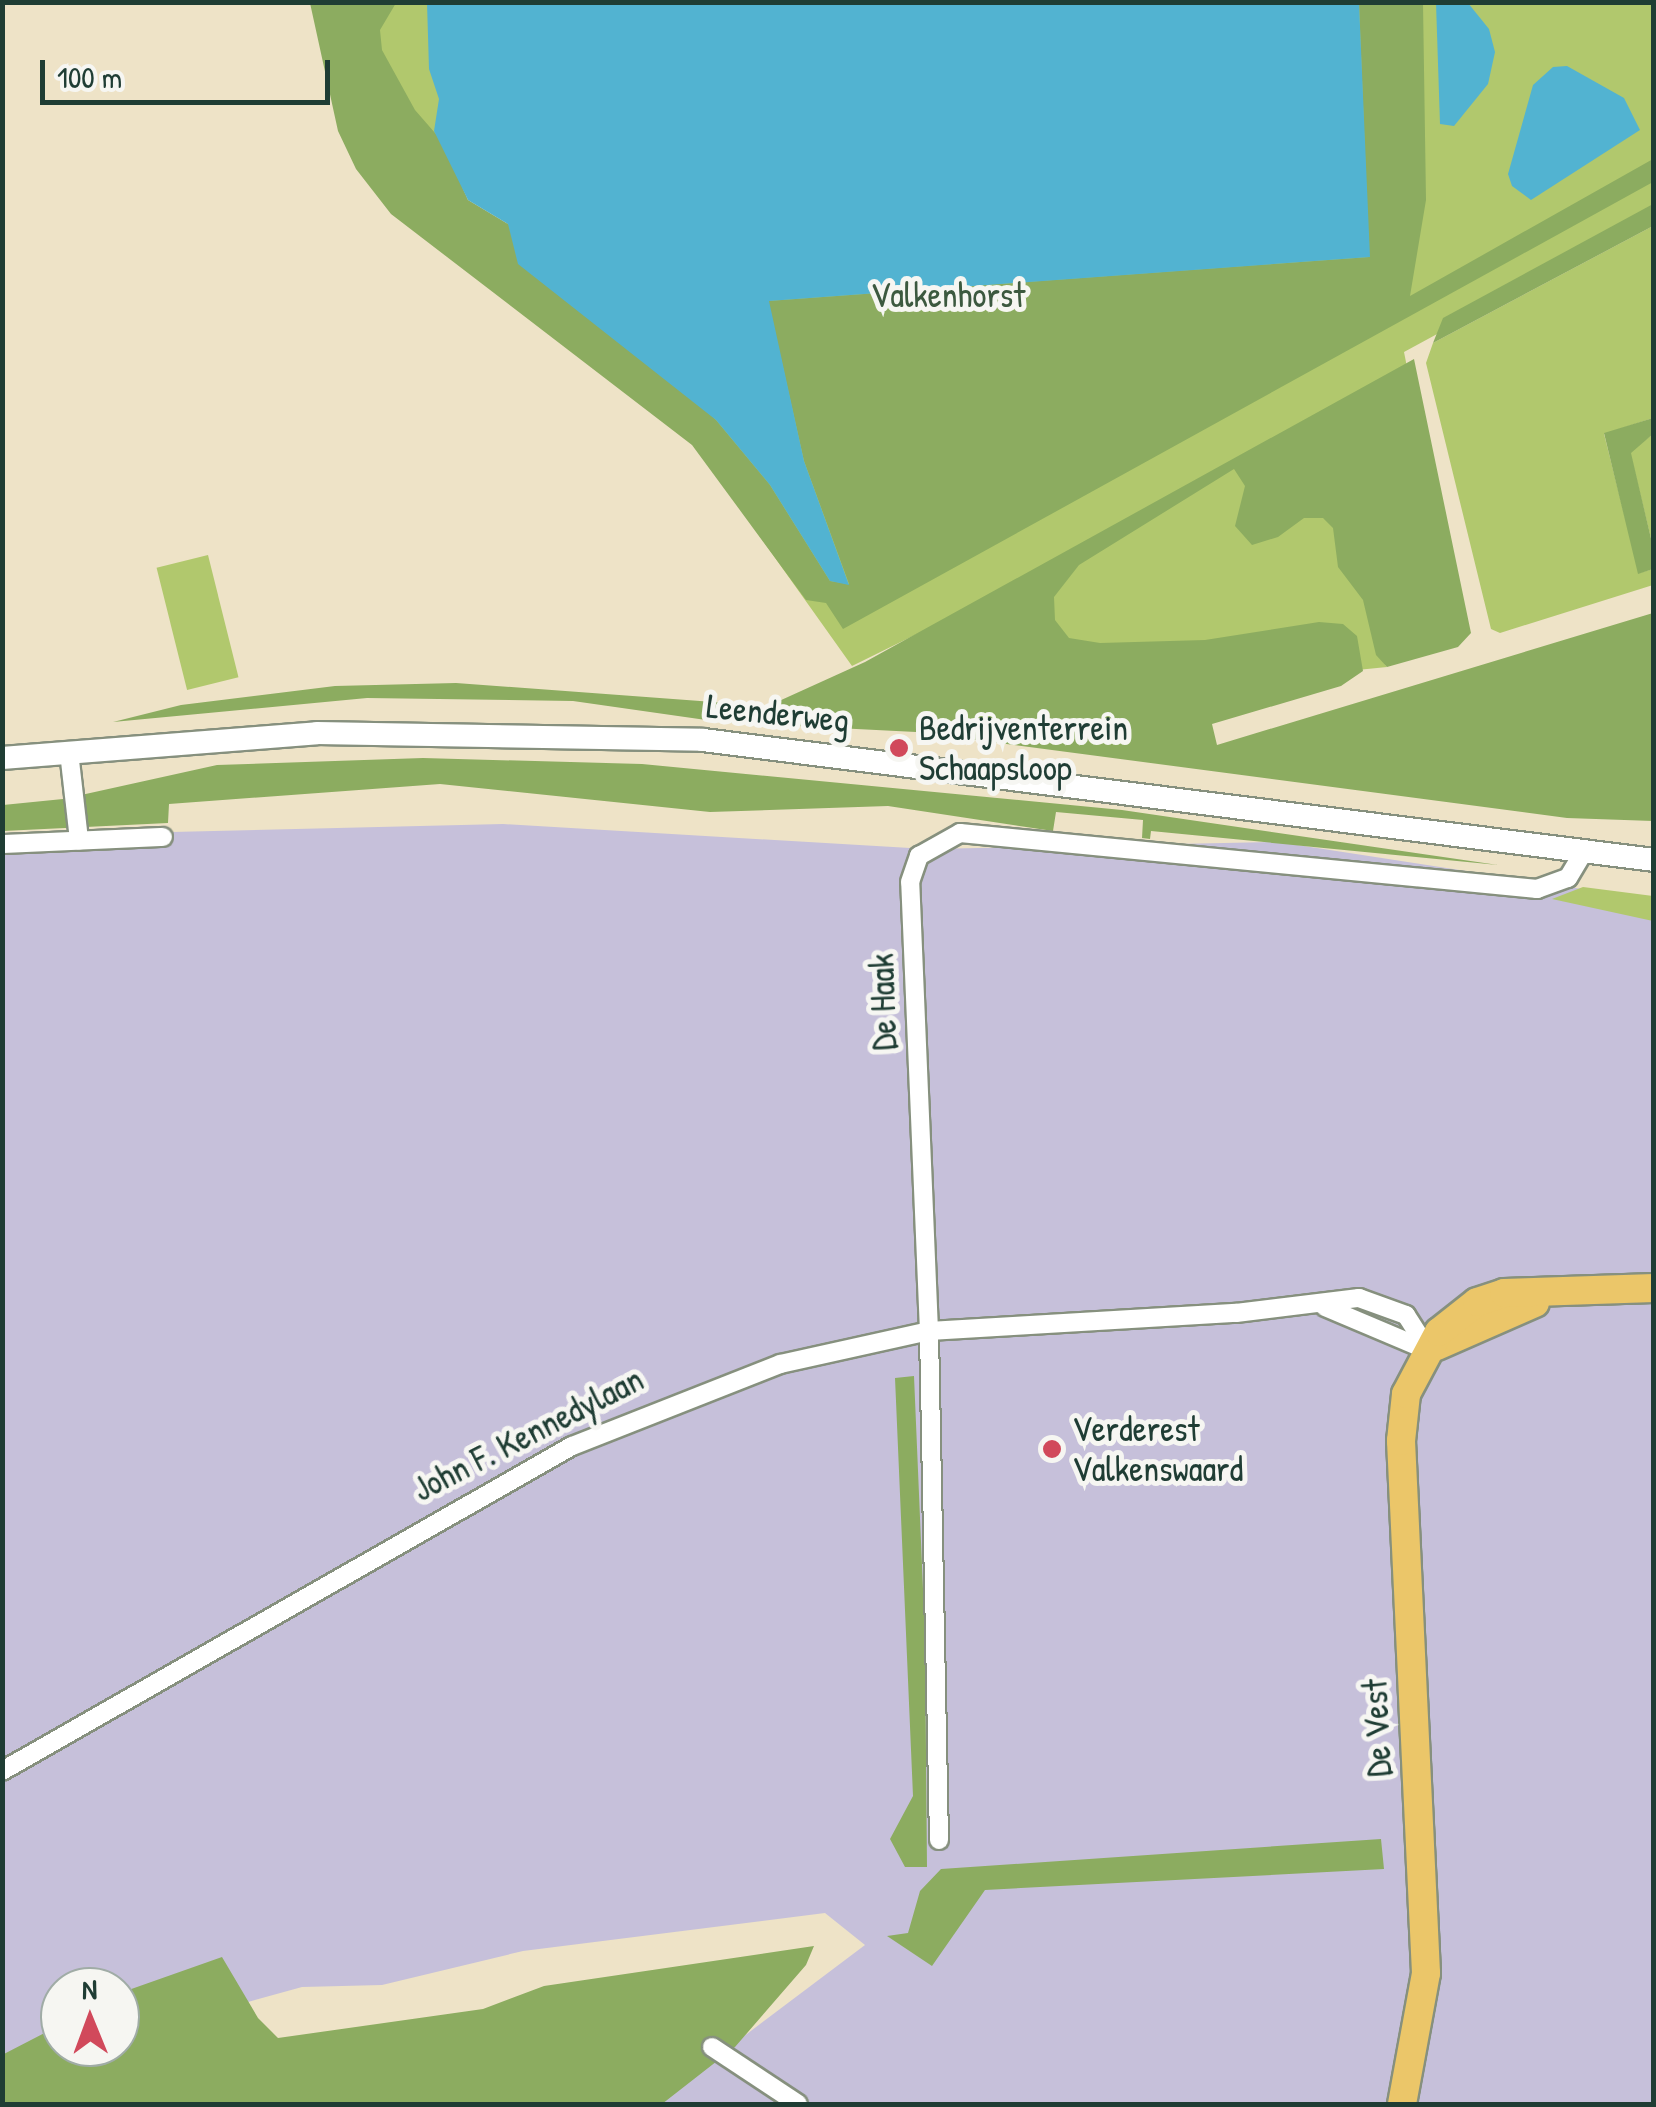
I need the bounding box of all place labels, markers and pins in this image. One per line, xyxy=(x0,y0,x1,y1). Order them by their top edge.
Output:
place label: Bedrijventerrein Schaapsloop xyxy=(919,707,1128,789)
marker: Bedrijventerrein Schaapsloop xyxy=(888,737,910,759)
place label: Verderest Valkenswaard xyxy=(1072,1408,1243,1490)
marker: Verderest Valkenswaard xyxy=(1041,1438,1063,1460)

